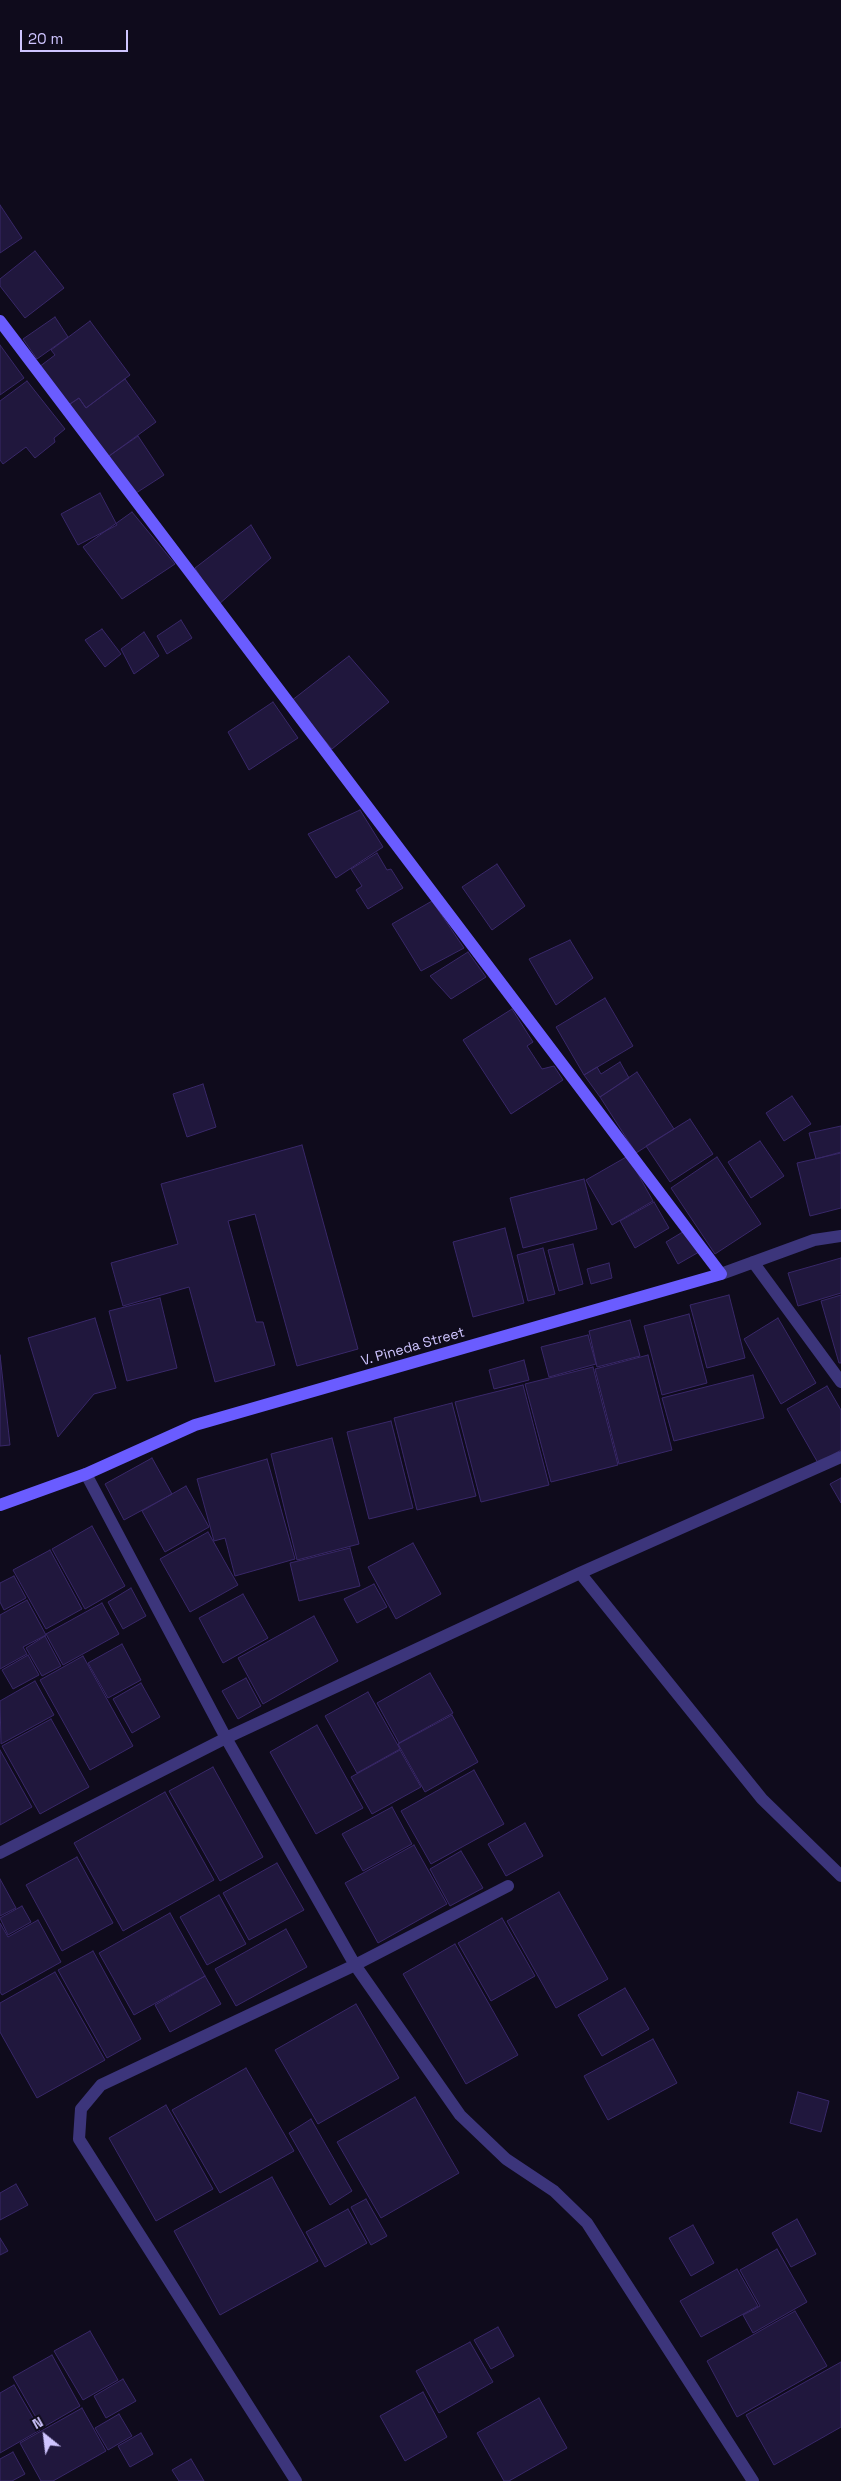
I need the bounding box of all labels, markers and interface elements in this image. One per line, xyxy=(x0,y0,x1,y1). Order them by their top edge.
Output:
scale bar xyxy=(22,20,130,52)
text: 20 m xyxy=(28,29,63,48)
street label: V. Pineda Street xyxy=(359,1324,467,1370)
north arrow xyxy=(20,2411,70,2461)
text: N xyxy=(29,2413,46,2433)

